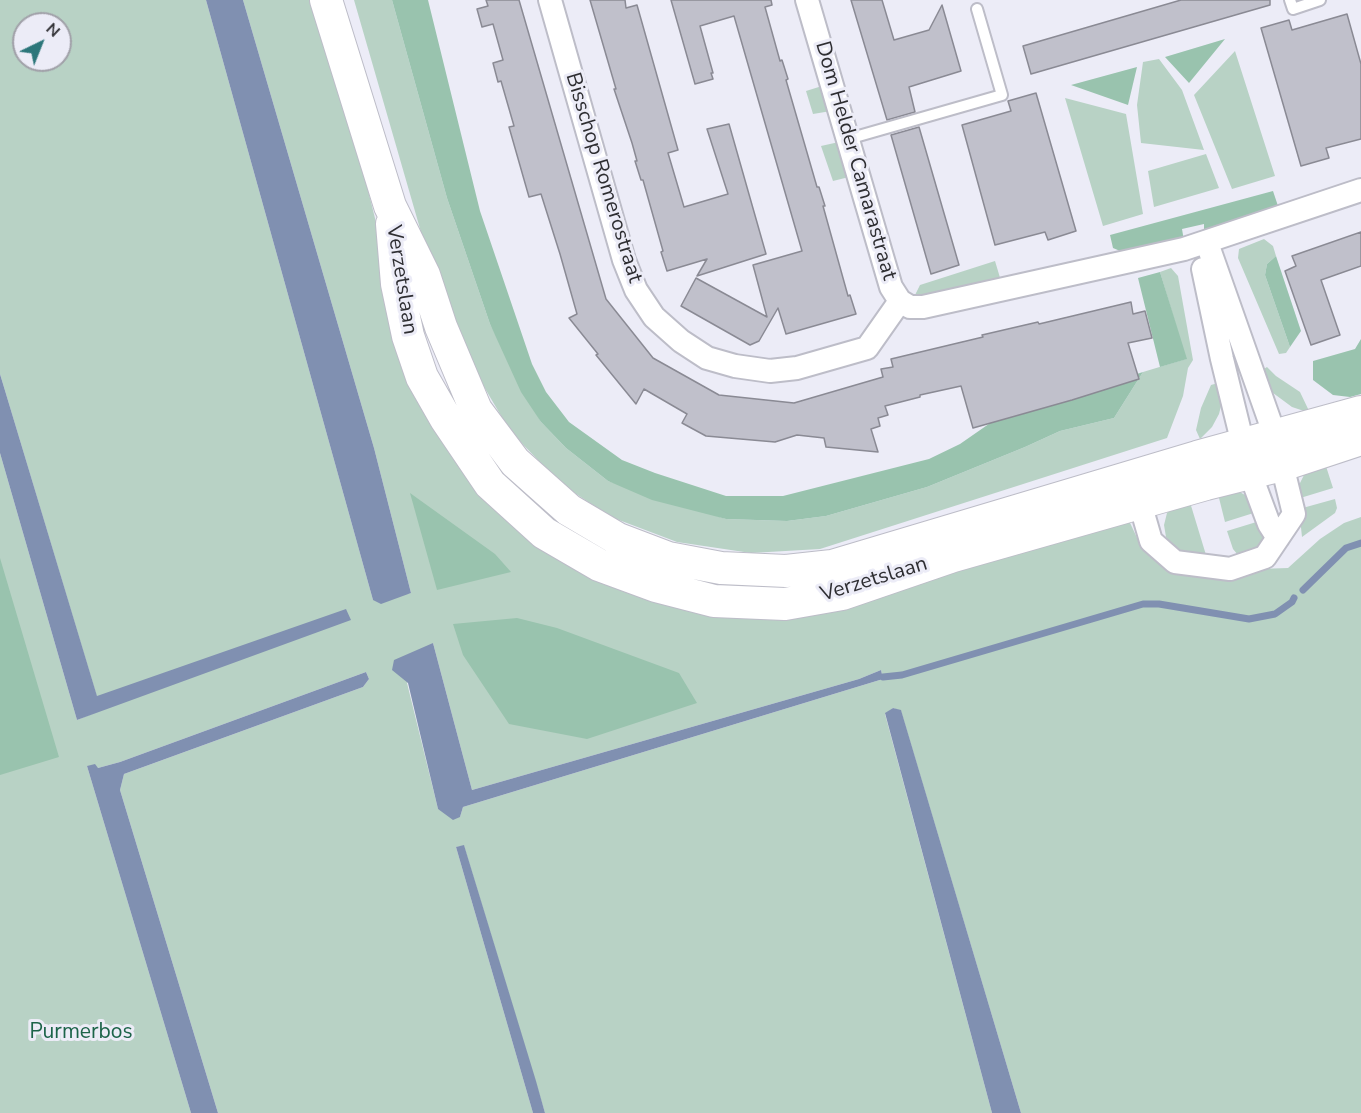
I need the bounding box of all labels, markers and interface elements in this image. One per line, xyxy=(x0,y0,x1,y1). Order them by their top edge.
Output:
north arrow xyxy=(12,12,72,72)
text: N xyxy=(41,18,65,42)
street label: Dom Helder Camarastraat xyxy=(809,39,901,283)
street label: Bisschop Romerostraat xyxy=(559,70,647,286)
street label: Verzetslaan xyxy=(380,223,422,337)
street label: Verzetslaan xyxy=(817,552,931,608)
park label: Purmerbos xyxy=(29,1020,133,1046)

